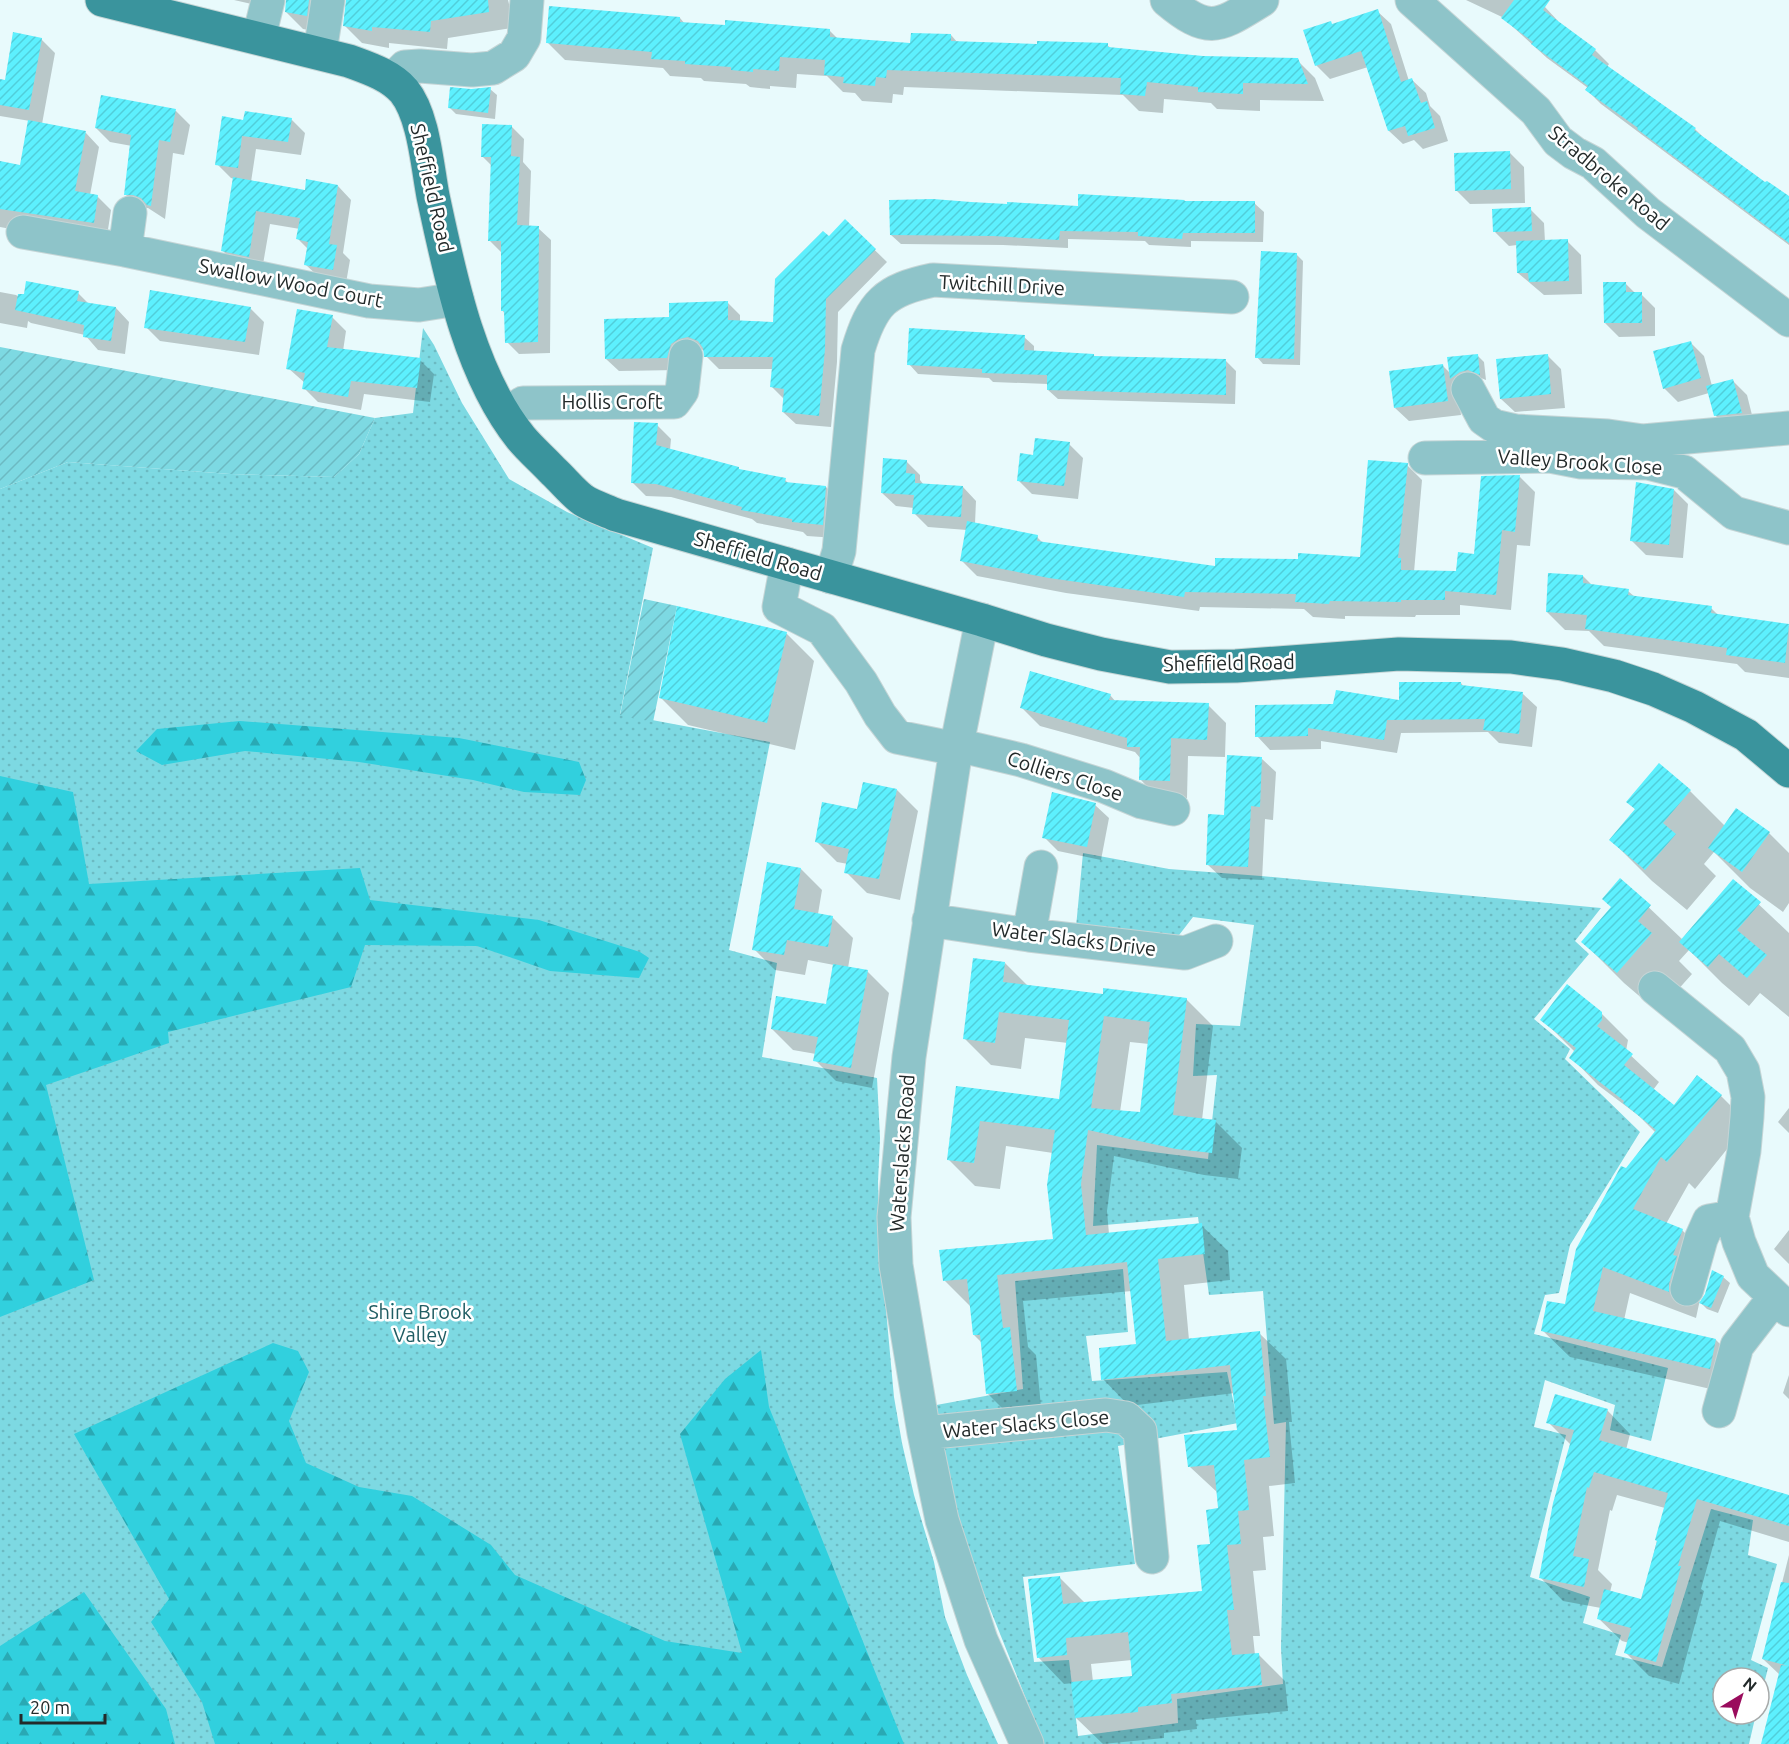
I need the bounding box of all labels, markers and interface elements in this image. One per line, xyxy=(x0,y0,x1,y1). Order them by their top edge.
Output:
street label: Stradbroke Road xyxy=(1544,120,1674,235)
street label: Sheffield Road xyxy=(406,121,459,255)
street label: Swallow Wood Court xyxy=(197,253,385,312)
street label: Twitchill Drive xyxy=(939,270,1065,299)
street label: Hollis Croft xyxy=(561,390,663,413)
street label: Valley Brook Close xyxy=(1497,444,1663,479)
street label: Sheffield Road xyxy=(692,526,825,585)
street label: Sheffield Road xyxy=(1163,650,1295,675)
street label: Colliers Close xyxy=(1004,746,1126,805)
street label: Water Slacks Drive xyxy=(991,917,1158,960)
street label: Waterslacks Road xyxy=(885,1073,918,1232)
park label: Shire Brook Valley xyxy=(368,1300,472,1346)
street label: Water Slacks Close xyxy=(942,1405,1110,1442)
north arrow xyxy=(1711,1666,1771,1726)
text: N xyxy=(1740,1673,1760,1695)
scale bar xyxy=(21,1687,105,1725)
text: 20 m xyxy=(30,1697,70,1717)

